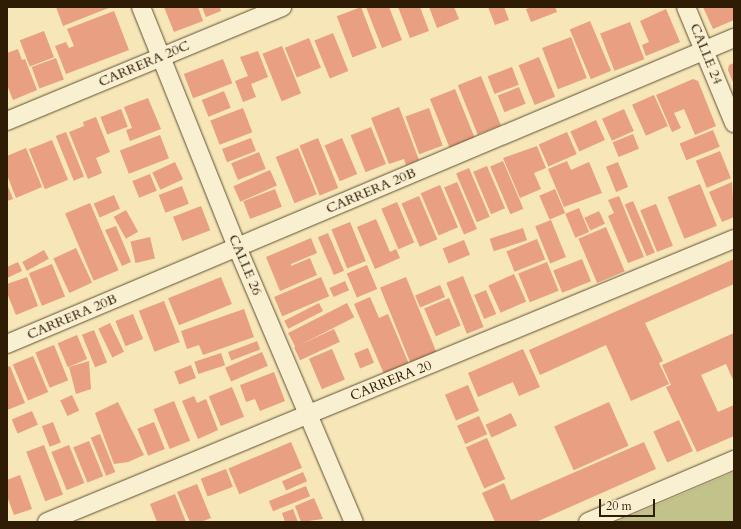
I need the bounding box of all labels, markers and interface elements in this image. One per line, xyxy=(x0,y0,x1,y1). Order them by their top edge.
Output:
street label: CALLE 24 xyxy=(686,21,726,87)
street label: CARRERA 20C xyxy=(96,37,192,91)
street label: CARRERA 20B xyxy=(324,165,418,217)
street label: CALLE 26 xyxy=(225,232,265,298)
street label: CARRERA 20B xyxy=(25,291,119,343)
street label: CARRERA 20 xyxy=(348,357,434,405)
scale bar xyxy=(601,491,657,517)
text: 20 m xyxy=(606,498,632,514)

